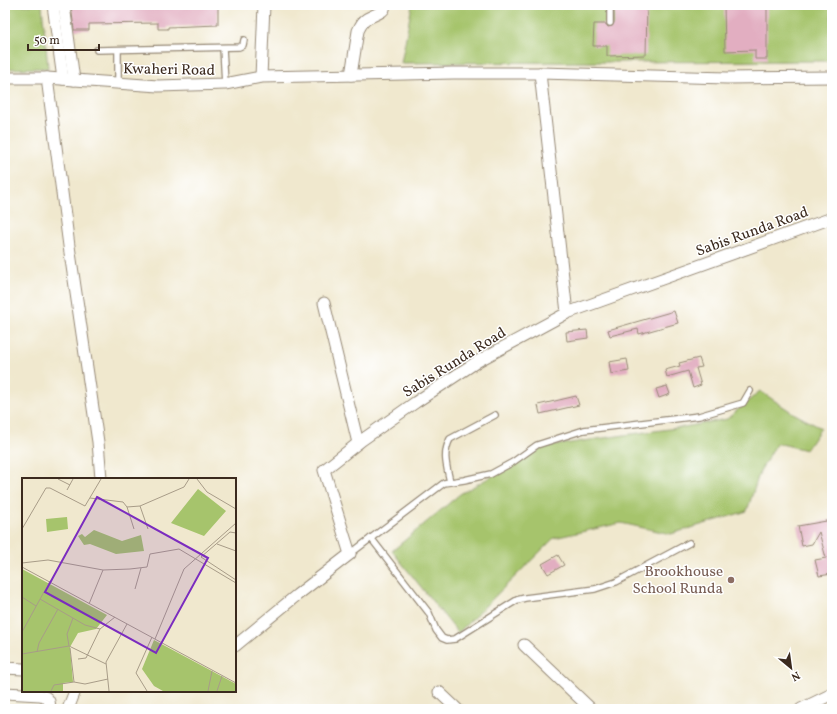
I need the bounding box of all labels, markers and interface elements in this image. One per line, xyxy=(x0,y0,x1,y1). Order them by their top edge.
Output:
scale bar xyxy=(28,26,99,52)
text: 50 m xyxy=(34,33,60,49)
street label: Kwaheri Road xyxy=(123,59,215,82)
street label: Sabis Runda Road xyxy=(693,202,812,263)
street label: Sabis Runda Road xyxy=(399,323,511,404)
inset map xyxy=(22,478,236,692)
place label: Brookhouse School Runda xyxy=(633,562,723,600)
marker: Brookhouse School Runda xyxy=(726,575,736,585)
north arrow xyxy=(771,648,811,688)
text: N xyxy=(788,667,802,684)

